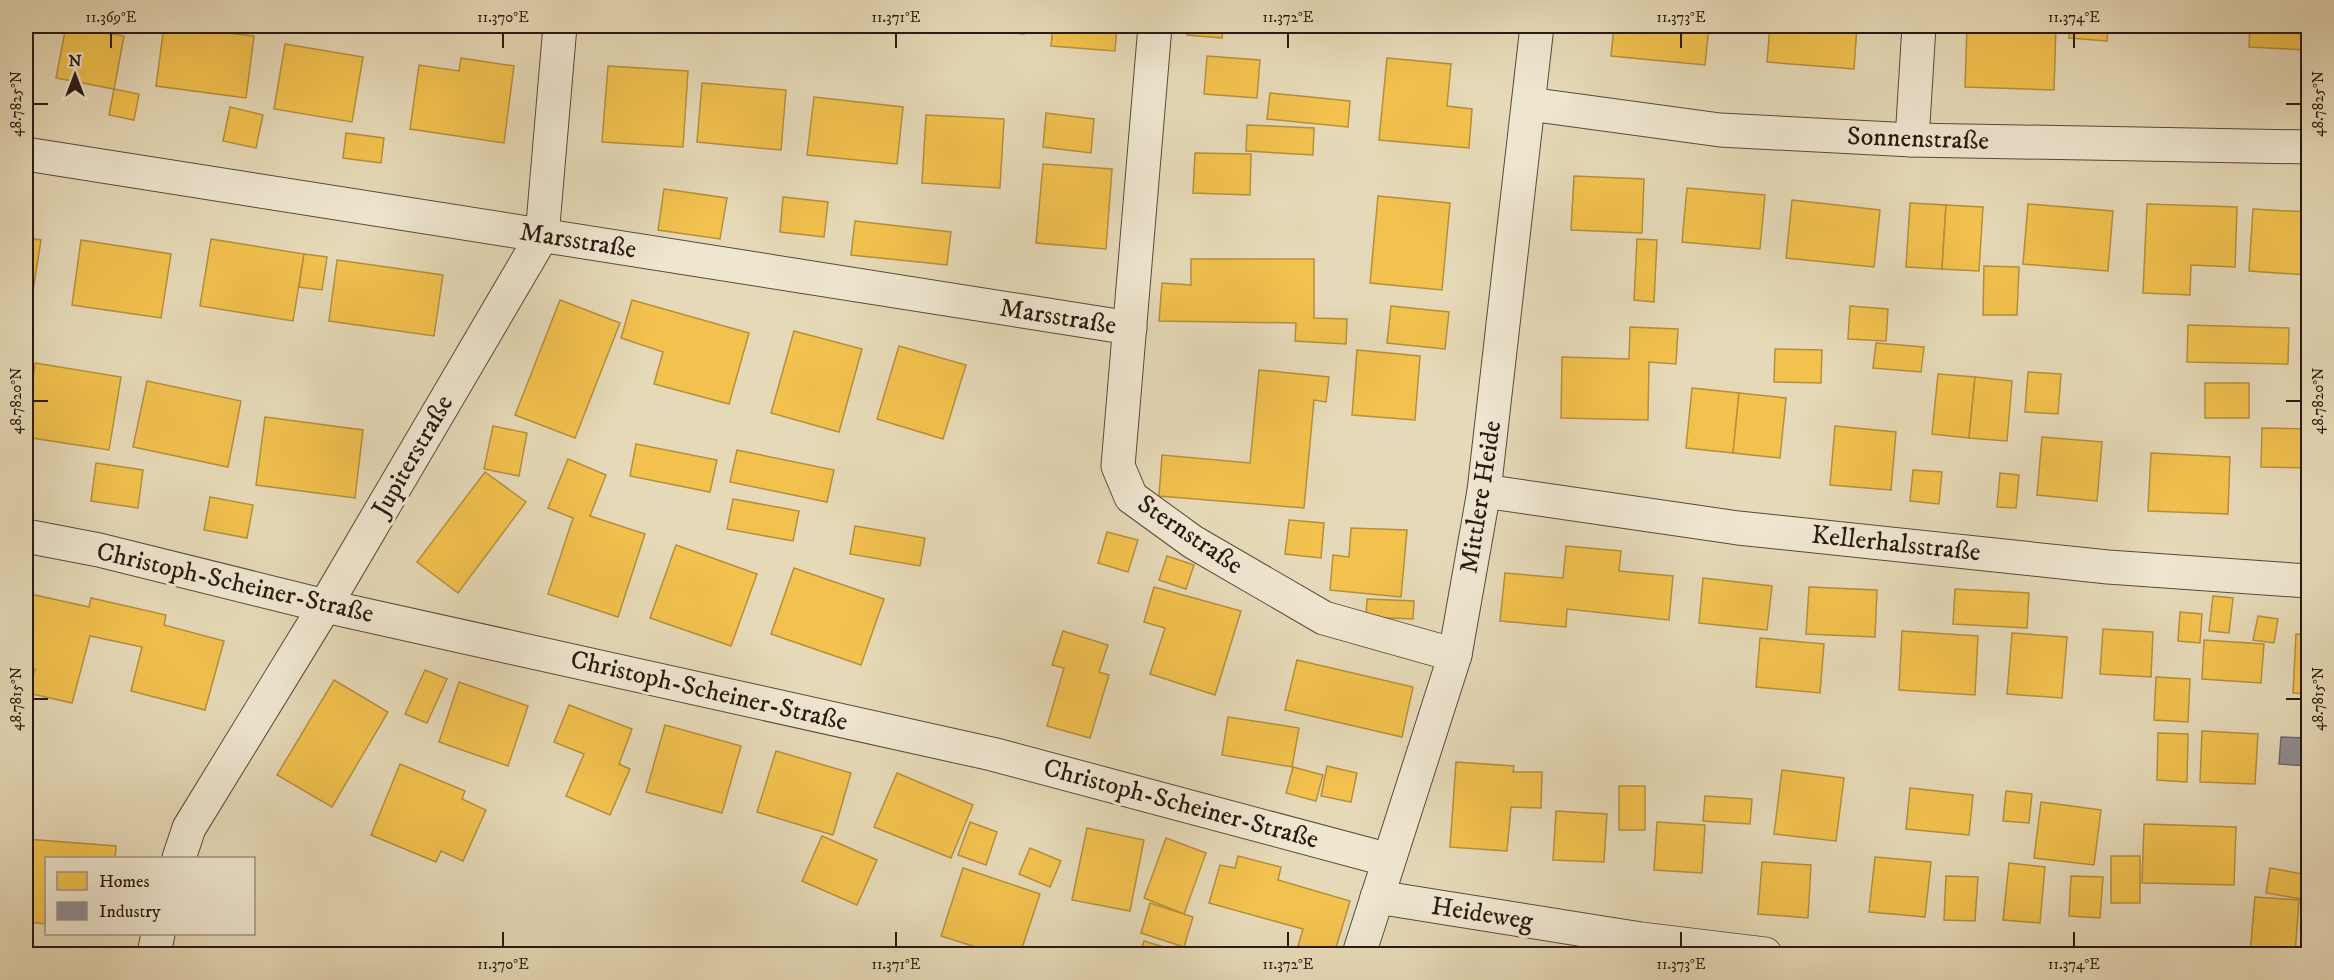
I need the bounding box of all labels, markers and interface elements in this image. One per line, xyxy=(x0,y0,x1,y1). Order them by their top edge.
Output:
text: 11.369°E xyxy=(86,8,137,27)
text: 11.370°E xyxy=(477,8,529,27)
text: 11.371°E xyxy=(872,8,921,27)
text: 11.372°E xyxy=(1263,8,1314,27)
text: 11.373°E xyxy=(1656,8,1706,27)
text: 11.374°E xyxy=(2048,8,2100,27)
north arrow xyxy=(45,45,105,105)
text: N xyxy=(68,51,82,71)
text: 48.7825°N xyxy=(7,71,26,137)
text: 48.7825°N xyxy=(2309,71,2328,137)
street label: Sonnenstraße xyxy=(1847,120,1989,158)
street label: Marsstraße xyxy=(517,216,639,266)
street label: Marsstraße xyxy=(997,292,1119,342)
text: 48.7820°N xyxy=(7,368,26,434)
text: 48.7820°N xyxy=(2309,368,2328,434)
street label: Jupiterstraße xyxy=(364,389,461,524)
street label: Mittlere Heide xyxy=(1453,418,1509,576)
street label: Sternstraße xyxy=(1131,488,1249,582)
street label: Kellerhalsstraße xyxy=(1810,519,1982,569)
street label: Christoph-Scheiner-Straße xyxy=(93,535,377,631)
street label: Christoph-Scheiner-Straße xyxy=(567,643,851,739)
text: 48.7815°N xyxy=(7,667,26,731)
text: 48.7815°N xyxy=(2309,667,2328,731)
street label: Christoph-Scheiner-Straße xyxy=(1040,751,1322,857)
legend xyxy=(45,857,255,935)
text: Homes xyxy=(99,871,150,893)
street label: Heideweg xyxy=(1429,890,1536,938)
text: Industry xyxy=(99,901,161,923)
text: 11.370°E xyxy=(477,955,529,974)
text: 11.371°E xyxy=(872,955,921,974)
text: 11.372°E xyxy=(1263,955,1314,974)
text: 11.373°E xyxy=(1656,955,1706,974)
text: 11.374°E xyxy=(2048,955,2100,974)

